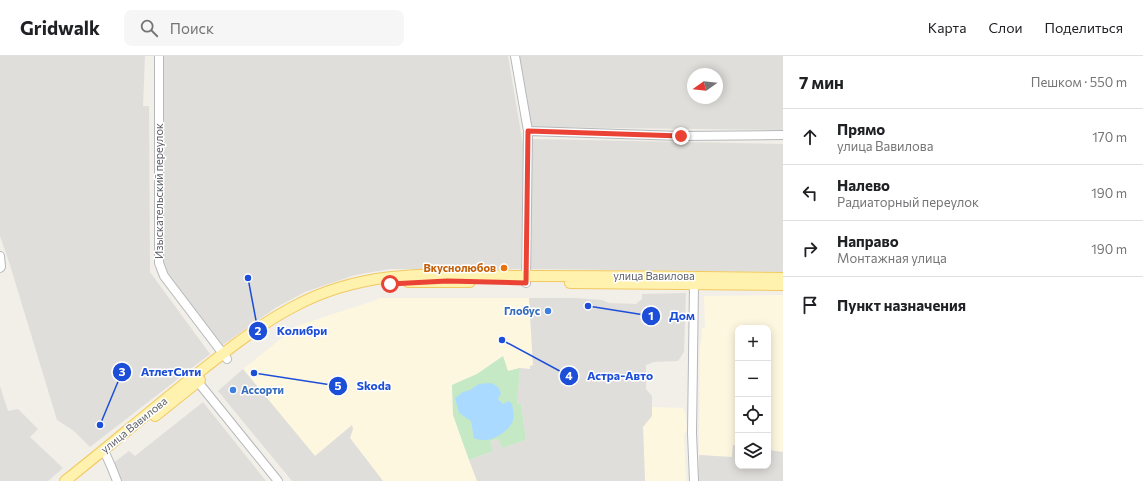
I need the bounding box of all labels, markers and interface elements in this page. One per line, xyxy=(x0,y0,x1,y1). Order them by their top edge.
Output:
search box xyxy=(124,10,404,46)
text: Gridwalk xyxy=(20,16,100,39)
icon: search xyxy=(138,17,160,39)
text: Поиск xyxy=(170,19,214,37)
text: Карта xyxy=(928,19,966,36)
text: Слои xyxy=(988,19,1023,36)
text: Поделиться xyxy=(1045,19,1123,36)
north arrow xyxy=(687,68,723,104)
text: 7 мин xyxy=(799,72,844,93)
text: Пешком · 550 m xyxy=(1031,74,1127,90)
text: Прямо xyxy=(837,120,885,138)
street label: Изыскательский переулок xyxy=(152,123,165,259)
icon: ahead xyxy=(799,126,821,148)
route end xyxy=(672,127,690,145)
text: 170 m xyxy=(1092,129,1127,145)
text: улица Вавилова xyxy=(837,138,933,154)
text: Налево xyxy=(837,176,890,194)
icon: left xyxy=(799,182,821,204)
text: 190 m xyxy=(1091,185,1127,201)
text: Радиаторный переулок xyxy=(837,194,979,210)
text: Направо xyxy=(837,232,899,250)
icon: right xyxy=(799,238,821,260)
text: 190 m xyxy=(1091,241,1127,257)
text: Монтажная улица xyxy=(837,250,947,266)
place label: Вкуснолюбов xyxy=(423,261,496,274)
marker: Вкуснолюбов xyxy=(499,263,509,273)
street label: улица Вавилова xyxy=(613,269,695,282)
route start xyxy=(381,275,399,293)
icon: arrive xyxy=(799,294,821,316)
text: Пункт назначения xyxy=(837,296,966,314)
place label: Глобус xyxy=(504,304,540,317)
callout: Дом xyxy=(641,304,703,328)
marker: Глобус xyxy=(543,306,553,316)
text: 1 xyxy=(648,308,654,322)
text: Дом xyxy=(669,308,695,322)
callout: Колибри xyxy=(248,319,335,343)
text: 2 xyxy=(255,323,262,337)
text: Колибри xyxy=(277,323,327,337)
map controls xyxy=(735,325,771,469)
button: + xyxy=(735,325,771,361)
callout: АтлетСити xyxy=(112,360,209,384)
button: − xyxy=(735,361,771,397)
text: 3 xyxy=(119,364,126,378)
text: АтлетСити xyxy=(141,364,201,378)
callout: Астра-Авто xyxy=(559,364,661,388)
text: 4 xyxy=(565,368,573,382)
text: Астра-Авто xyxy=(587,368,653,382)
callout: Skoda xyxy=(328,374,399,398)
text: 5 xyxy=(335,378,342,392)
text: Skoda xyxy=(357,378,391,392)
place label: Ассорти xyxy=(241,383,284,396)
marker: Ассорти xyxy=(228,385,238,395)
street label: улица Вавилова xyxy=(98,394,169,455)
button: locate xyxy=(735,397,771,433)
button: layers xyxy=(735,433,771,469)

